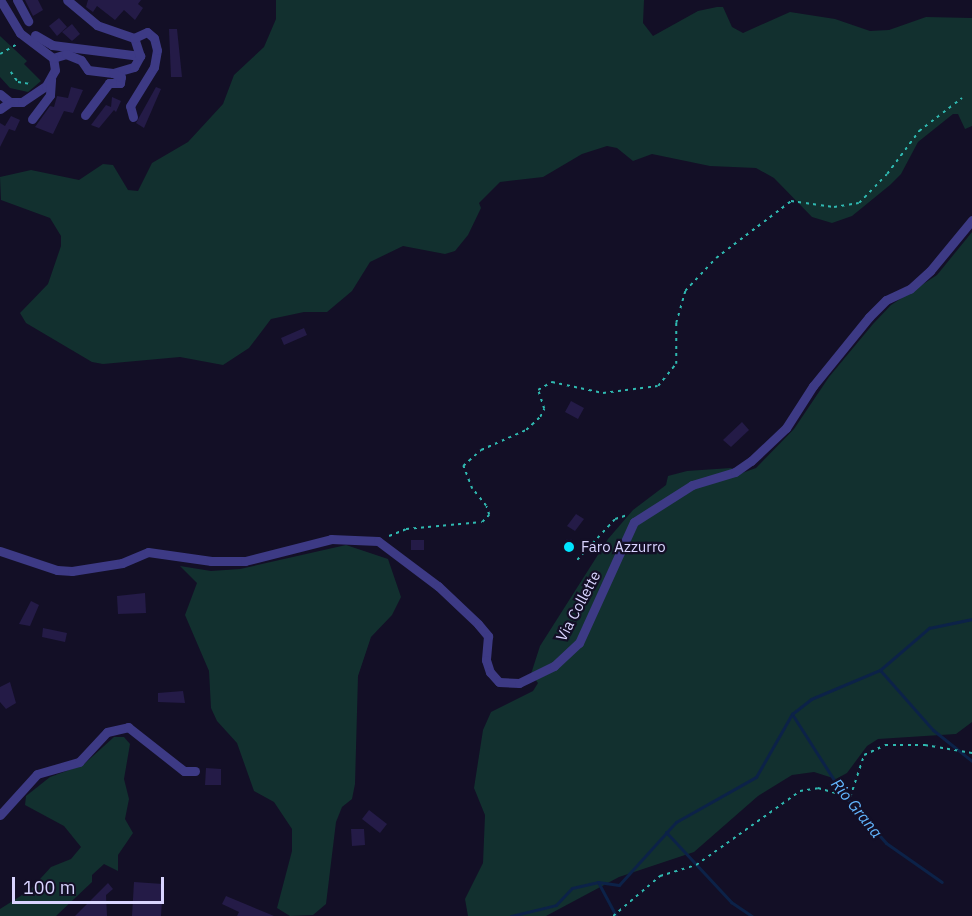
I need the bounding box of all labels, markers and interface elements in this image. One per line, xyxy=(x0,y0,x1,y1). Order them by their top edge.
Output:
place label: Faro Azzurro xyxy=(581,538,666,556)
marker: Faro Azzurro xyxy=(562,540,576,554)
street label: Via Collette xyxy=(552,568,604,644)
water label: Rio Grana xyxy=(827,774,887,842)
scale bar xyxy=(15,865,166,903)
text: 100 m xyxy=(23,876,75,899)

